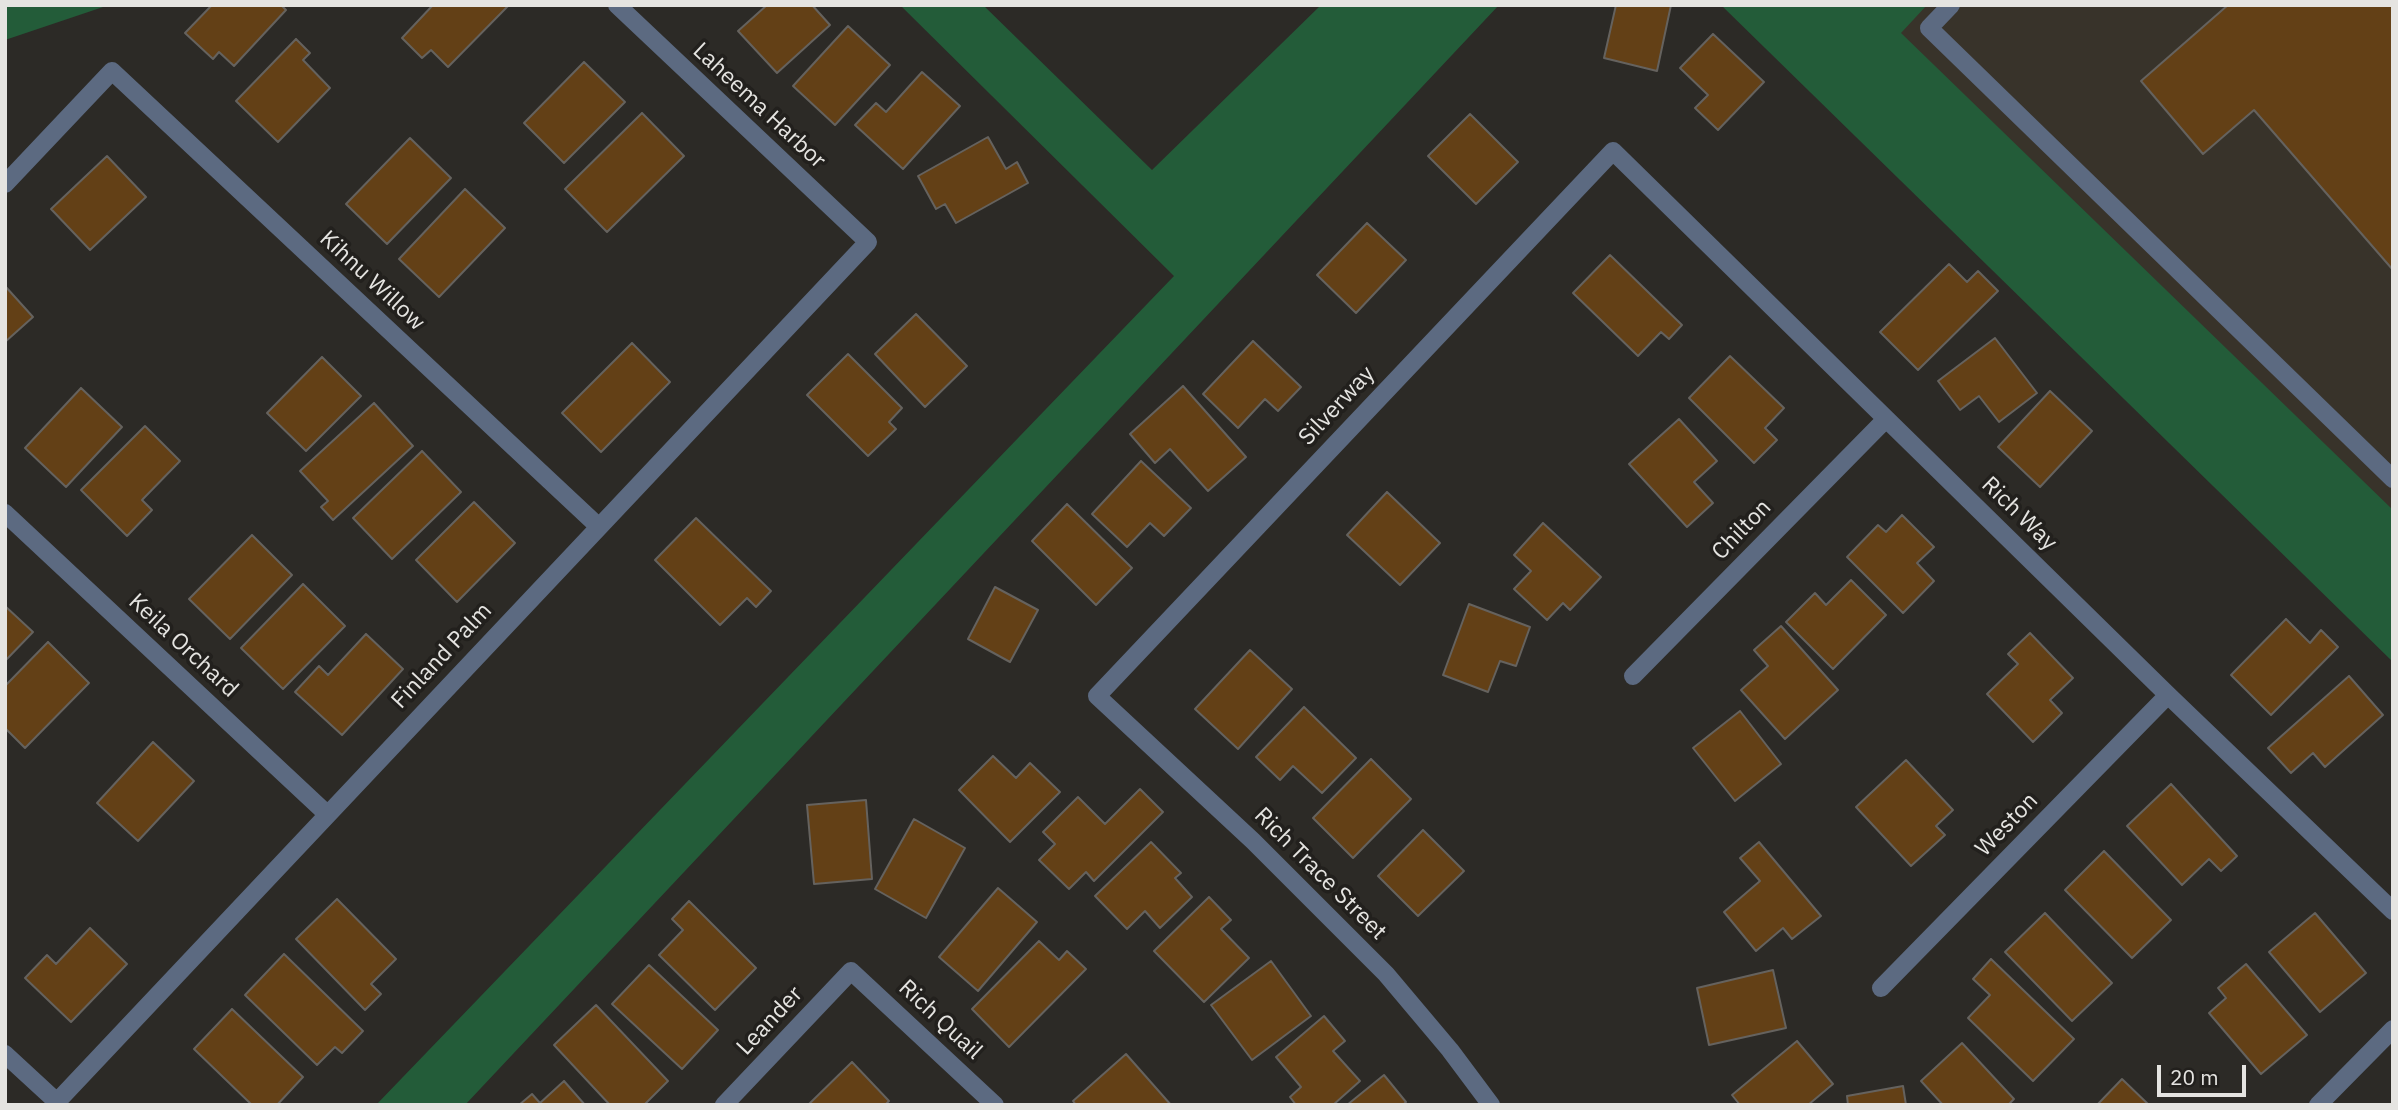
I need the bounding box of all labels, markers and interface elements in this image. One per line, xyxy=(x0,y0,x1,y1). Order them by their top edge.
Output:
street label: Laheema Harbor xyxy=(687,37,831,175)
street label: Kihnu Willow xyxy=(314,225,430,337)
street label: Silverway xyxy=(1293,361,1381,451)
street label: Rich Way xyxy=(1975,471,2063,557)
street label: Chilton xyxy=(1707,494,1777,566)
street label: Keila Orchard xyxy=(123,588,243,704)
street label: Finland Palm xyxy=(386,597,498,715)
street label: Weston xyxy=(1970,787,2044,863)
street label: Rich Trace Street xyxy=(1248,802,1392,946)
street label: Rich Quail xyxy=(892,974,988,1066)
street label: Leander xyxy=(731,981,809,1061)
scale bar xyxy=(2160,1050,2249,1094)
text: 20 m xyxy=(2170,1063,2219,1091)

